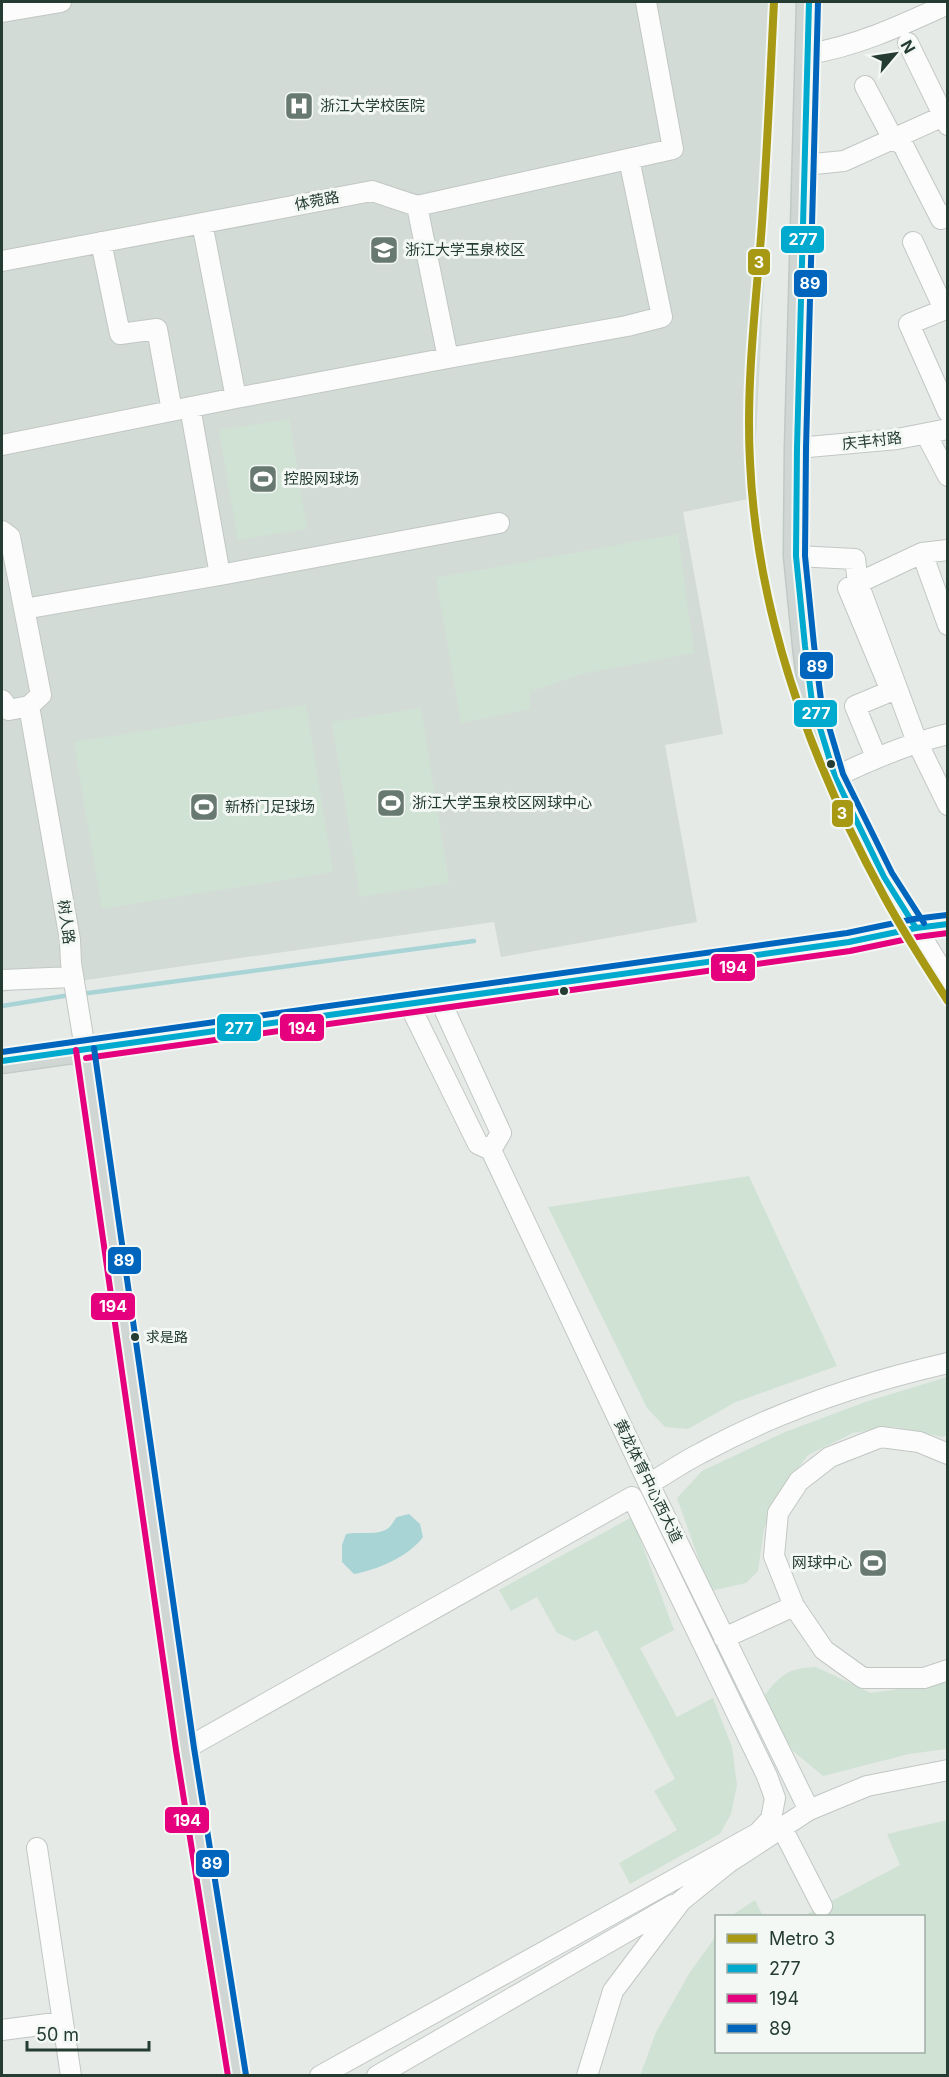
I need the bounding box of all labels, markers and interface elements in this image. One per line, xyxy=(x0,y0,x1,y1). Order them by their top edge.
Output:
north arrow xyxy=(865,24,925,84)
text: N xyxy=(896,37,920,57)
hospital icon: 浙江大学校医院 xyxy=(283,90,315,122)
place label: 浙江大学校医院 xyxy=(320,96,425,115)
street label: 体菀路 xyxy=(293,187,341,214)
line badge: 277 xyxy=(780,225,825,254)
text: 277 xyxy=(789,229,818,249)
school or university icon: 浙江大学玉泉校区 xyxy=(368,234,400,266)
place label: 浙江大学玉泉校区 xyxy=(405,240,525,259)
line badge: 3 xyxy=(747,248,771,276)
text: 3 xyxy=(754,252,764,272)
line badge: 89 xyxy=(793,269,828,298)
text: 89 xyxy=(800,273,820,293)
street label: 庆丰村路 xyxy=(841,427,903,454)
sports icon: 控股网球场 xyxy=(247,463,279,495)
place label: 控股网球场 xyxy=(284,469,359,488)
line badge: 89 xyxy=(799,651,834,680)
text: 89 xyxy=(807,656,827,676)
line badge: 277 xyxy=(793,699,838,728)
text: 277 xyxy=(802,703,831,723)
unlabelled marker xyxy=(825,758,837,770)
sports icon: 浙江大学玉泉校区网球中心 xyxy=(375,787,407,819)
sports icon: 新桥门足球场 xyxy=(188,791,220,823)
place label: 浙江大学玉泉校区网球中心 xyxy=(412,793,592,812)
place label: 新桥门足球场 xyxy=(225,797,315,816)
line badge: 3 xyxy=(831,799,854,828)
text: 3 xyxy=(837,803,847,823)
street label: 树人路 xyxy=(54,898,79,946)
line badge: 194 xyxy=(710,953,756,982)
text: 194 xyxy=(719,957,747,977)
unlabelled marker xyxy=(558,985,570,997)
line badge: 277 xyxy=(216,1013,262,1042)
line badge: 194 xyxy=(279,1013,325,1042)
text: 277 xyxy=(225,1018,254,1038)
text: 194 xyxy=(288,1018,316,1038)
line badge: 89 xyxy=(107,1246,142,1275)
text: 89 xyxy=(114,1250,134,1270)
line badge: 194 xyxy=(90,1292,136,1321)
text: 194 xyxy=(99,1296,127,1316)
place label: 求是路 xyxy=(146,1328,188,1345)
marker: 求是路 xyxy=(129,1331,141,1343)
street label: 黄龙体育中心西大道 xyxy=(610,1416,687,1546)
sports icon: 网球中心 xyxy=(857,1547,889,1579)
place label: 网球中心 xyxy=(792,1553,852,1572)
line badge: 194 xyxy=(164,1806,210,1834)
text: 194 xyxy=(173,1810,201,1830)
line badge: 89 xyxy=(195,1849,230,1878)
text: 89 xyxy=(202,1853,222,1873)
legend xyxy=(715,1915,925,2053)
text: Metro 3 xyxy=(769,1928,835,1949)
text: 277 xyxy=(769,1958,801,1979)
text: 194 xyxy=(769,1988,799,2009)
scale bar xyxy=(27,2014,148,2052)
text: 89 xyxy=(769,2018,791,2039)
text: 50 m xyxy=(36,2024,79,2045)

